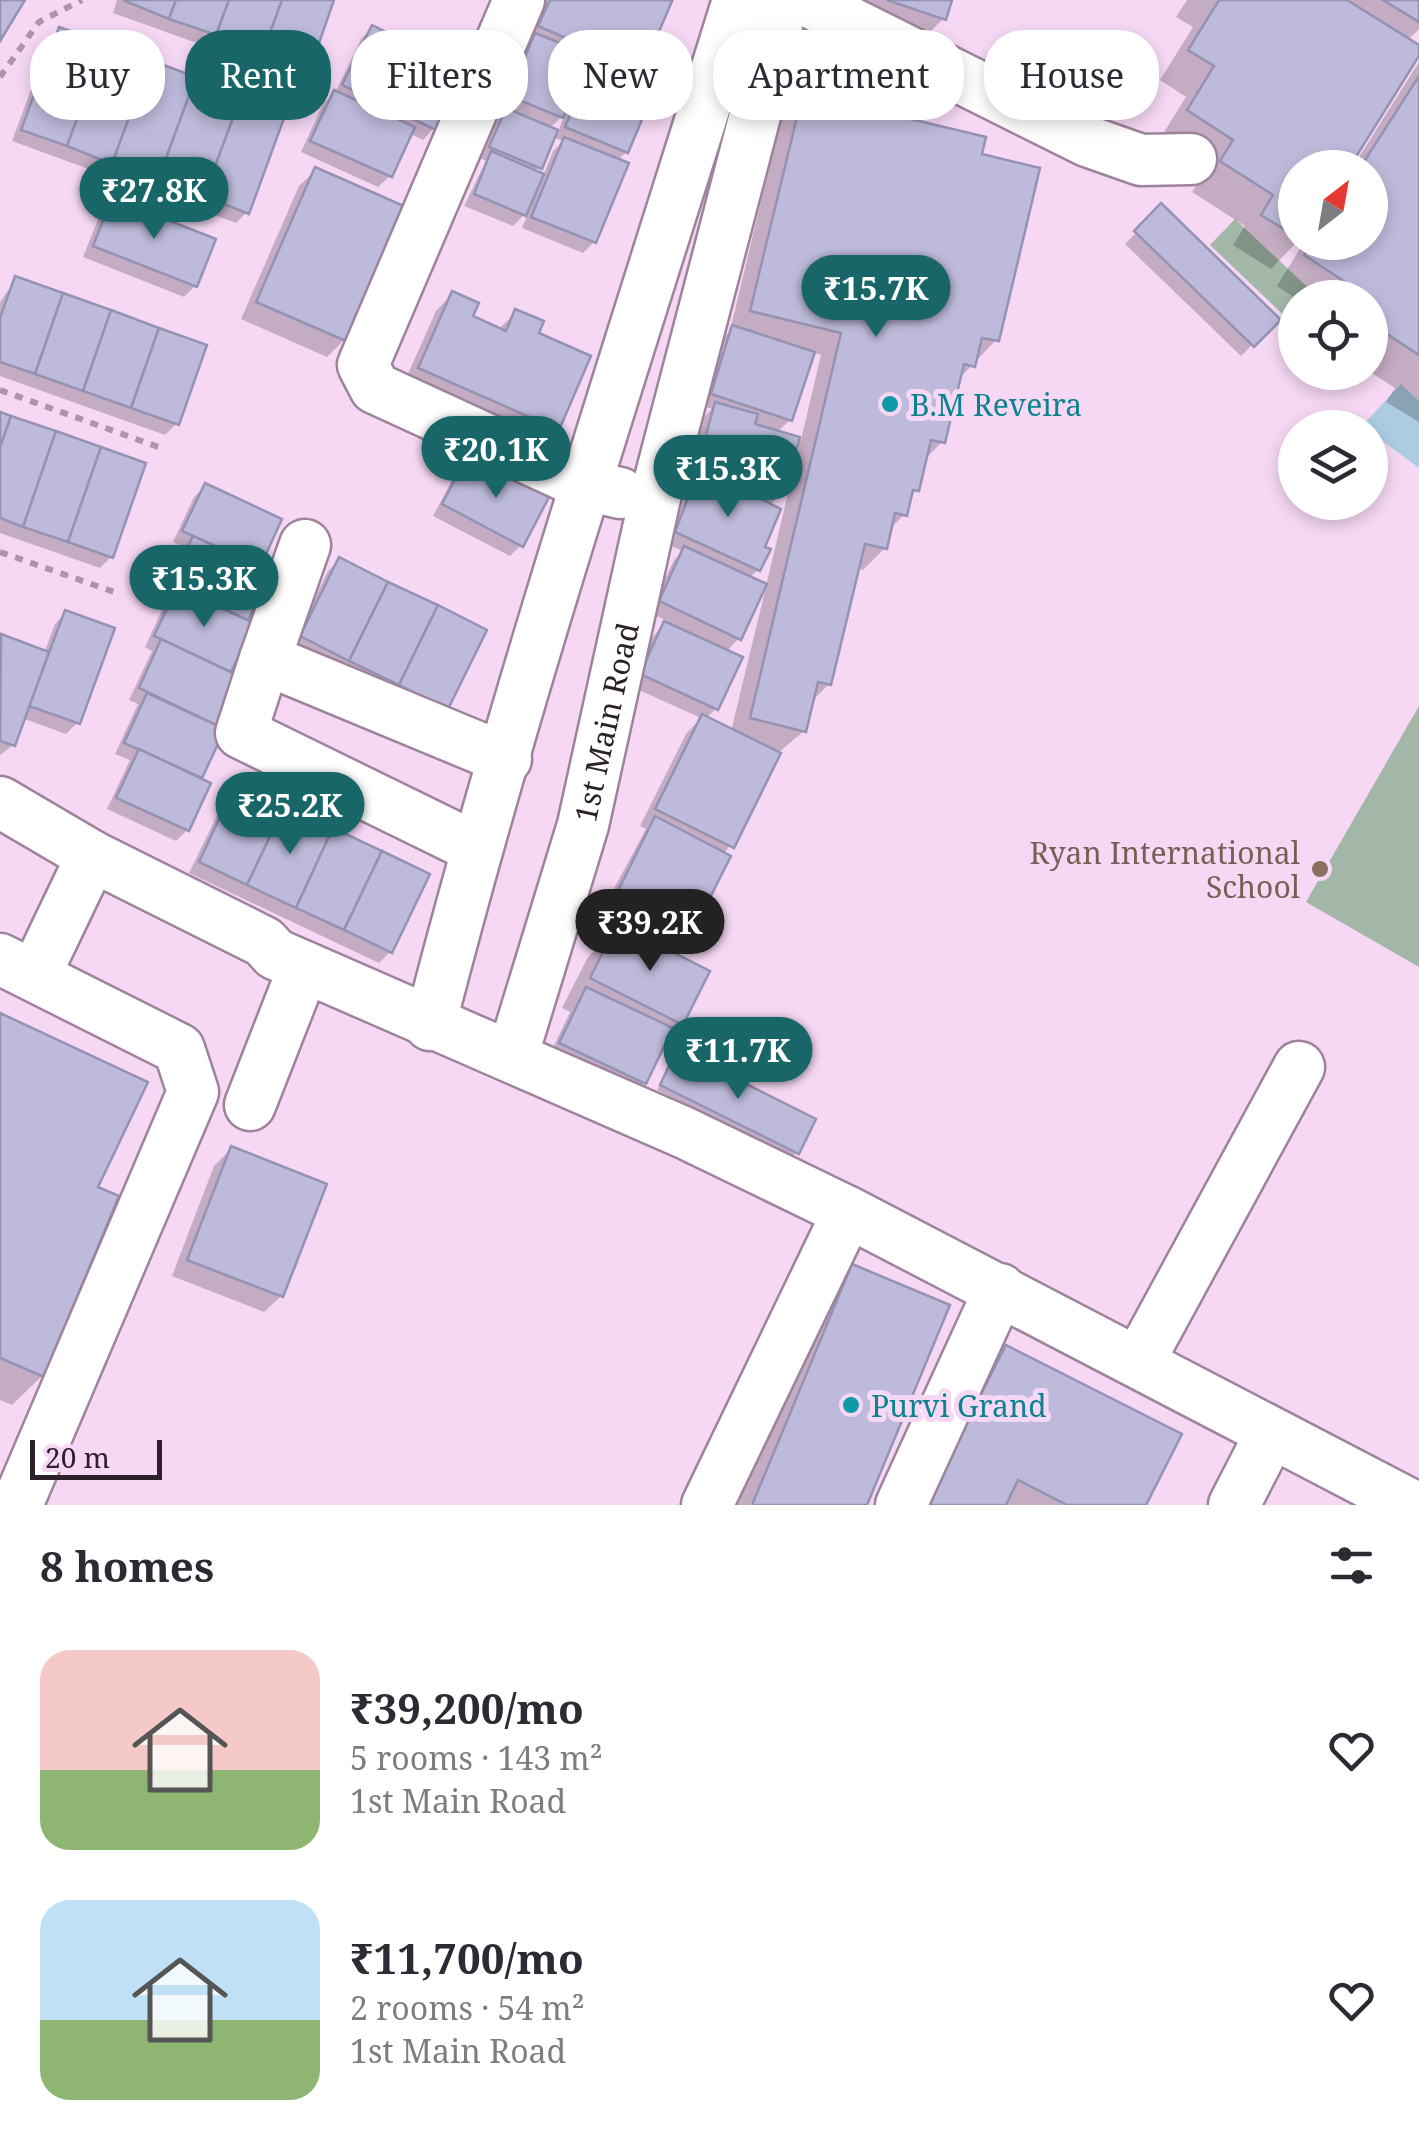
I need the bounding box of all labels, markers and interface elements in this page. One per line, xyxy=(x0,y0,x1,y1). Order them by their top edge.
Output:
chip: Buy xyxy=(30,30,165,120)
chip: Rent xyxy=(185,30,331,120)
chip: Filters xyxy=(351,30,528,120)
chip: New xyxy=(548,30,693,120)
chip: Apartment xyxy=(713,30,964,120)
chip: House xyxy=(984,30,1159,120)
north arrow xyxy=(1278,150,1388,260)
map controls xyxy=(1278,150,1388,520)
pin: ₹27.8K xyxy=(73,157,235,242)
text: ₹27.8K xyxy=(101,168,207,211)
pin: ₹15.7K xyxy=(795,255,957,340)
text: ₹15.7K xyxy=(823,266,929,309)
button: locate xyxy=(1278,280,1388,390)
place label: B.M Reveira xyxy=(910,384,1082,425)
marker: B.M Reveira xyxy=(879,393,901,415)
button: layers xyxy=(1278,410,1388,520)
pin: ₹20.1K xyxy=(415,416,577,501)
text: ₹20.1K xyxy=(443,427,549,470)
pin: ₹15.3K xyxy=(647,435,809,520)
text: ₹15.3K xyxy=(675,446,781,489)
pin: ₹15.3K xyxy=(123,545,285,630)
text: ₹15.3K xyxy=(151,556,257,599)
street label: 1st Main Road xyxy=(564,619,647,826)
pin: ₹25.2K xyxy=(209,772,371,857)
text: ₹25.2K xyxy=(237,783,343,826)
place label: Ryan International School xyxy=(1030,832,1300,907)
marker: Ryan International School xyxy=(1309,858,1331,880)
pin: ₹39.2K xyxy=(569,889,731,974)
text: ₹39.2K xyxy=(597,900,703,943)
pin: ₹11.7K xyxy=(657,1017,819,1102)
text: ₹11.7K xyxy=(685,1028,791,1071)
place label: Purvi Grand xyxy=(871,1385,1047,1426)
marker: Purvi Grand xyxy=(840,1394,862,1416)
scale bar xyxy=(30,1435,162,1480)
text: 20 m xyxy=(45,1438,110,1476)
text: 8 homes xyxy=(40,1537,214,1594)
icon: filters xyxy=(1324,1538,1379,1593)
text: ₹39,200/mo xyxy=(350,1679,584,1736)
icon: home xyxy=(120,1690,240,1810)
icon: heart xyxy=(1324,1723,1379,1778)
text: 5 rooms · 143 m² xyxy=(350,1736,603,1779)
text: 1st Main Road xyxy=(350,1779,566,1822)
text: ₹11,700/mo xyxy=(350,1929,584,1986)
icon: home xyxy=(120,1940,240,2060)
icon: heart xyxy=(1324,1973,1379,2028)
text: 2 rooms · 54 m² xyxy=(350,1986,585,2029)
text: 1st Main Road xyxy=(350,2029,566,2072)

